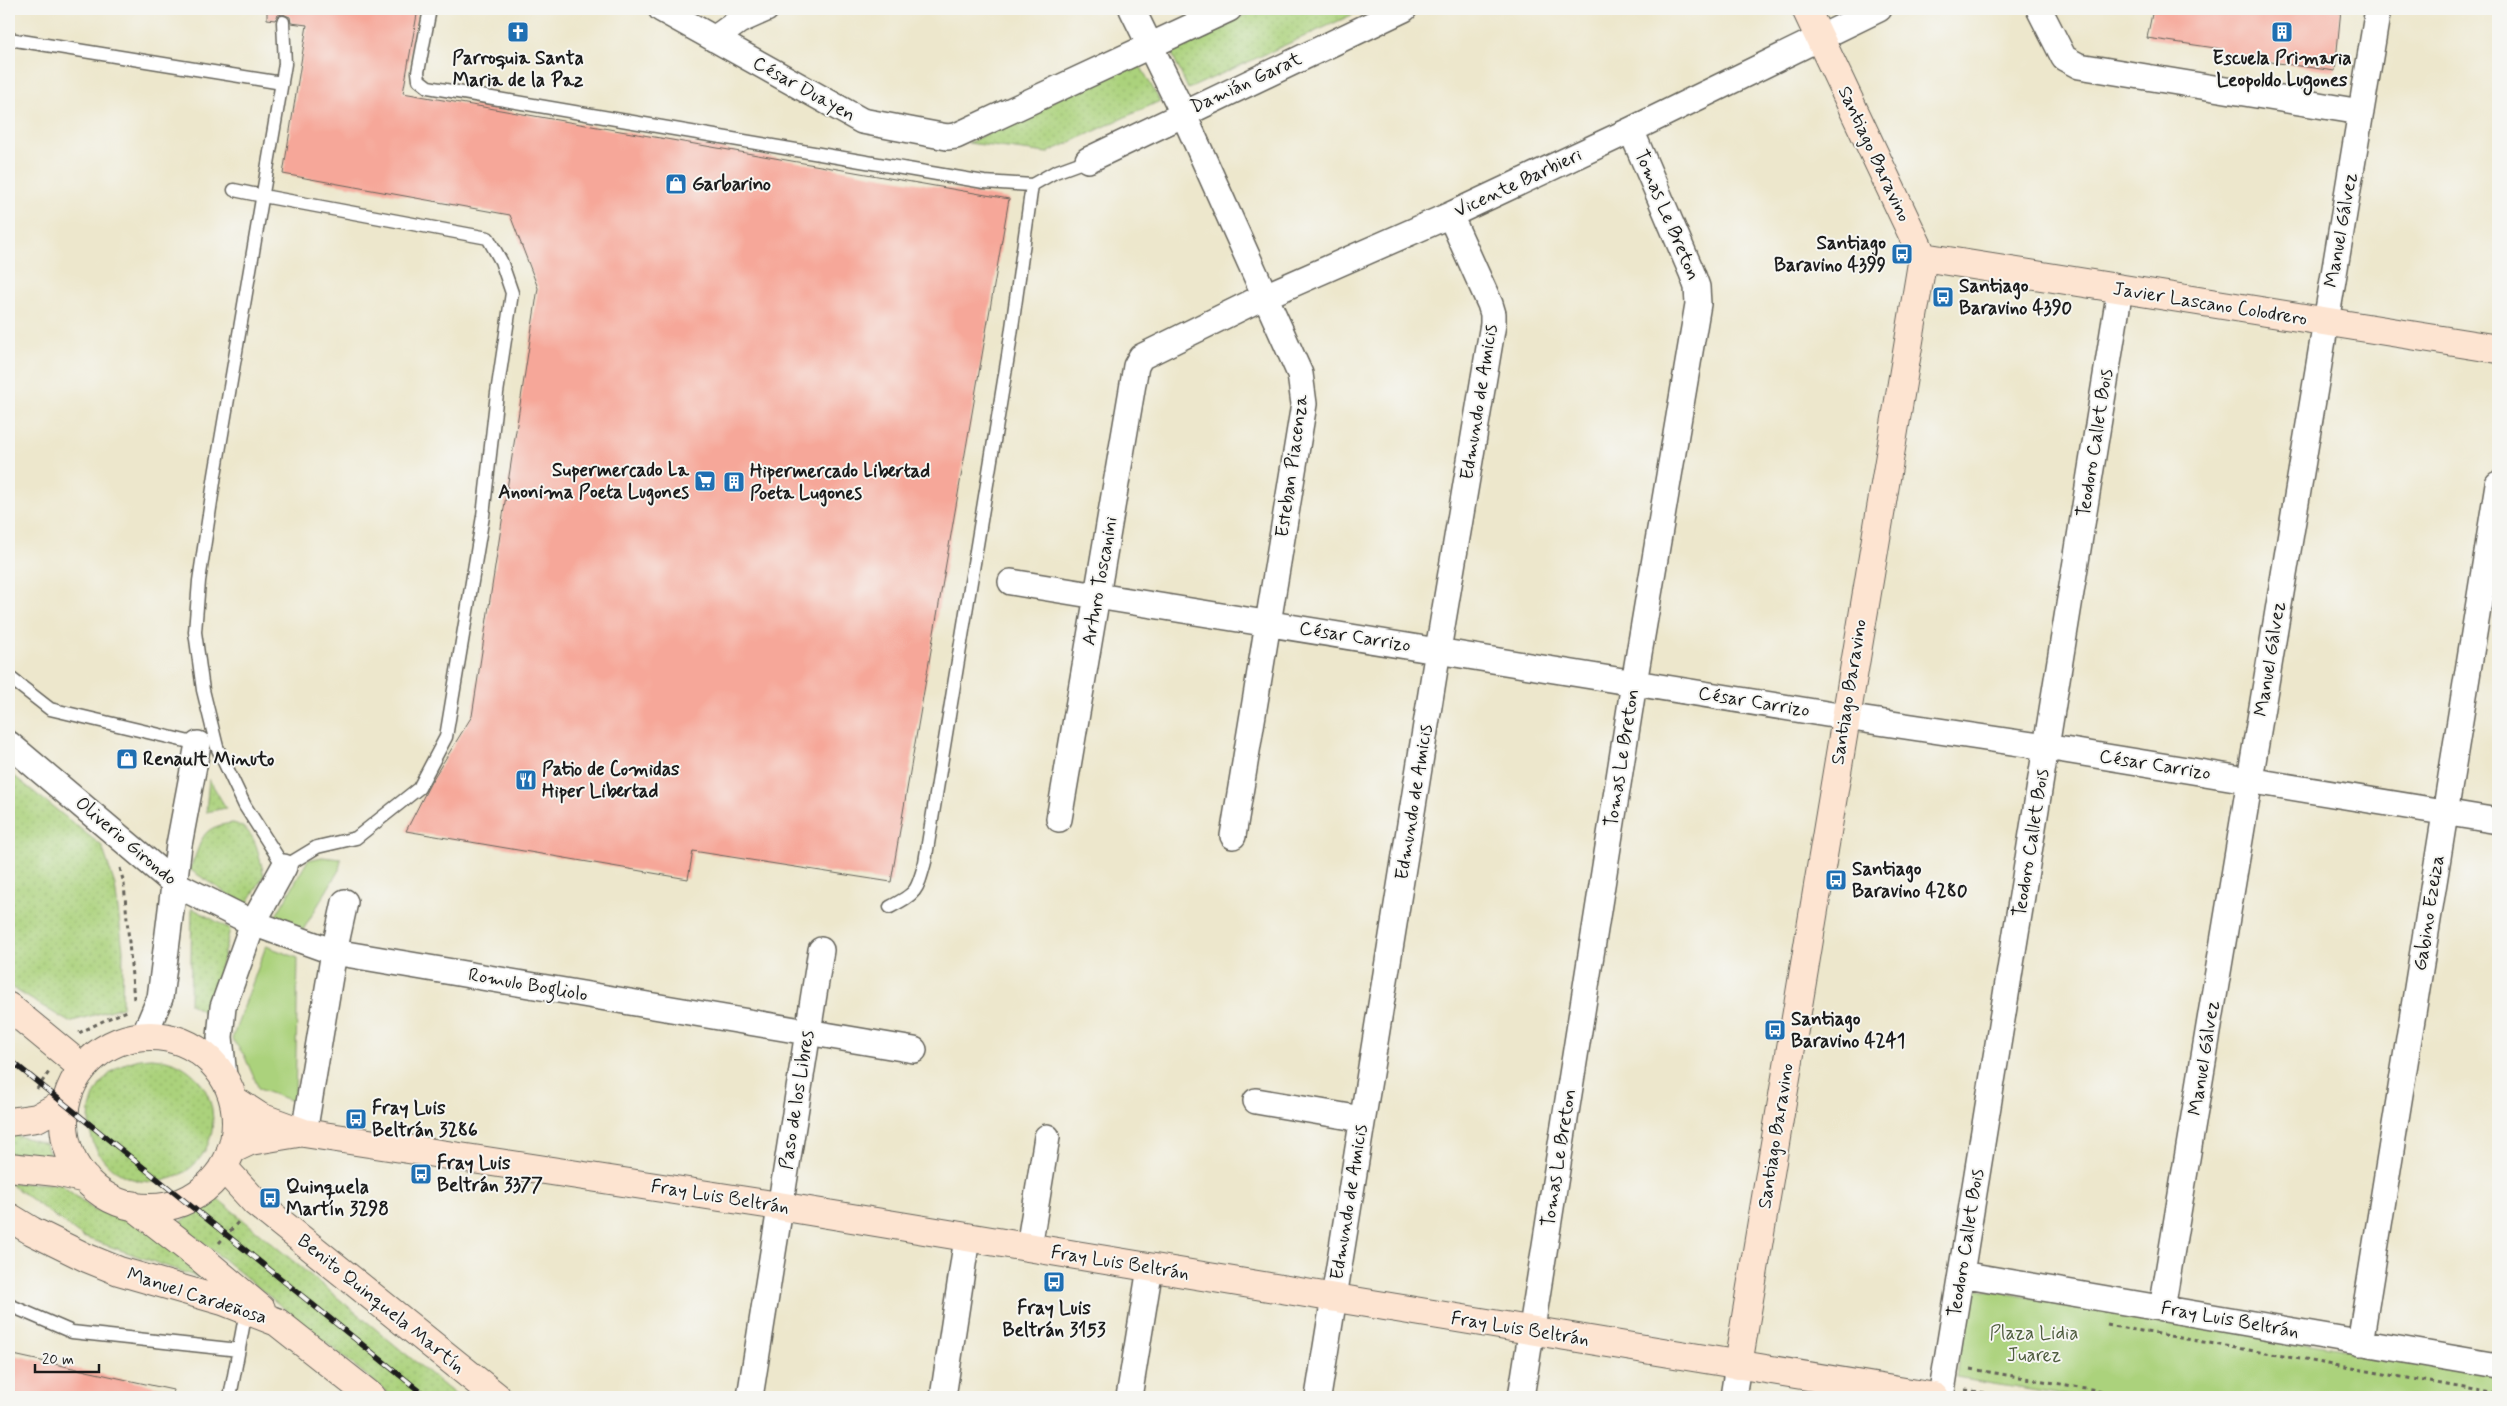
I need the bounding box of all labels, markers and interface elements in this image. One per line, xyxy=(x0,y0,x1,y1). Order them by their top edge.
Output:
church icon: Parroquia Santa Maria de la Paz xyxy=(506,20,530,44)
building icon: Escuela Primaria Leopoldo Lugones xyxy=(2270,20,2294,44)
place label: Parroquia Santa Maria de la Paz xyxy=(452,46,584,93)
street label: Damián Garat xyxy=(1186,46,1306,120)
place label: Escuela Primaria Leopoldo Lugones xyxy=(2212,46,2352,96)
street label: César Duayen xyxy=(748,50,860,128)
street label: Santiago Baravino xyxy=(1831,82,1916,226)
street label: Vicente Barbieri xyxy=(1450,142,1586,224)
street label: Tomas Le Breton xyxy=(1628,146,1706,284)
street label: Manuel Gálvez xyxy=(2319,170,2363,289)
shop icon: Garbarino xyxy=(664,172,688,196)
place label: Garbarino xyxy=(692,172,771,197)
place label: Santiago Baravino 4399 xyxy=(1774,231,1887,278)
bus stop icon: Santiago Baravino 4399 xyxy=(1890,242,1914,266)
place label: Santiago Baravino 4390 xyxy=(1959,274,2072,321)
street label: Javier Lascano Colodrero xyxy=(2111,276,2309,332)
bus stop icon: Santiago Baravino 4390 xyxy=(1931,285,1955,309)
street label: Edmundo de Amicis xyxy=(1454,322,1504,482)
street label: Teodoro Callet Bois xyxy=(2071,367,2119,519)
street label: Esteban Piacenza xyxy=(1270,392,1314,539)
place label: Supermercado La Anonima Poeta Lugones xyxy=(498,458,690,506)
place label: Hipermercado Libertad Poeta Lugones xyxy=(750,459,930,507)
supermarket icon: Supermercado La Anonima Poeta Lugones xyxy=(693,469,717,493)
building icon: Hipermercado Libertad Poeta Lugones xyxy=(722,470,746,494)
street label: Arturo Toscanini xyxy=(1076,515,1124,647)
street label: Manuel Gálvez xyxy=(2249,599,2291,718)
street label: César Carrizo xyxy=(1297,616,1413,658)
street label: Santiago Baravino xyxy=(1825,617,1874,767)
street label: César Carrizo xyxy=(1696,681,1812,723)
street label: Tomas Le Breton xyxy=(1599,687,1645,829)
street label: Edmundo de Amicis xyxy=(1389,722,1439,882)
street label: César Carrizo xyxy=(2097,744,2213,786)
shop icon: Renault Minuto xyxy=(115,747,139,771)
place label: Renault Minuto xyxy=(143,747,274,772)
place label: Patio de Comidas Hiper Libertad xyxy=(542,757,680,804)
street label: Teodoro Callet Bois xyxy=(2007,767,2055,919)
restaurant icon: Patio de Comidas Hiper Libertad xyxy=(514,768,538,792)
street label: Oliverio Girondo xyxy=(70,791,182,891)
street label: Gabino Ezeiza xyxy=(2408,853,2450,973)
place label: Santiago Baravino 4280 xyxy=(1852,857,1968,904)
bus stop icon: Santiago Baravino 4280 xyxy=(1824,868,1848,892)
street label: Romulo Bogliolo xyxy=(466,962,590,1011)
street label: Manuel Gálvez xyxy=(2183,998,2225,1117)
place label: Santiago Baravino 4241 xyxy=(1791,1007,1905,1054)
bus stop icon: Santiago Baravino 4241 xyxy=(1763,1018,1787,1042)
street label: Paso de los Libres xyxy=(774,1029,820,1171)
street label: Santiago Baravino xyxy=(1752,1061,1801,1211)
street label: Tomas Le Breton xyxy=(1536,1087,1582,1229)
place label: Fray Luis Beltrán 3286 xyxy=(372,1096,478,1143)
bus stop icon: Fray Luis Beltrán 3286 xyxy=(344,1107,368,1131)
street label: Edmundo de Amicis xyxy=(1324,1122,1374,1282)
place label: Fray Luis Beltrán 3377 xyxy=(437,1151,543,1198)
bus stop icon: Fray Luis Beltrán 3377 xyxy=(409,1162,433,1186)
street label: Teodoro Callet Bois xyxy=(1942,1167,1990,1319)
street label: Fray Luis Beltrán xyxy=(649,1174,791,1220)
place label: Quinquela Martín 3298 xyxy=(286,1175,389,1222)
bus stop icon: Quinquela Martín 3298 xyxy=(258,1186,282,1210)
street label: Benito Quinquela Martín xyxy=(292,1229,470,1379)
street label: Fray Luis Beltrán xyxy=(1049,1240,1191,1286)
street label: Manuel Cardeñosa xyxy=(124,1262,270,1330)
bus stop icon: Fray Luis Beltrán 3153 xyxy=(1042,1270,1066,1294)
place label: Fray Luis Beltrán 3153 xyxy=(1003,1296,1106,1343)
street label: Fray Luis Beltrán xyxy=(2159,1296,2301,1344)
street label: Fray Luis Beltrán xyxy=(1449,1306,1591,1352)
park label: Plaza Lidia Juarez xyxy=(1989,1321,2079,1368)
scale bar xyxy=(35,1341,99,1373)
text: 20 m xyxy=(42,1350,74,1370)

